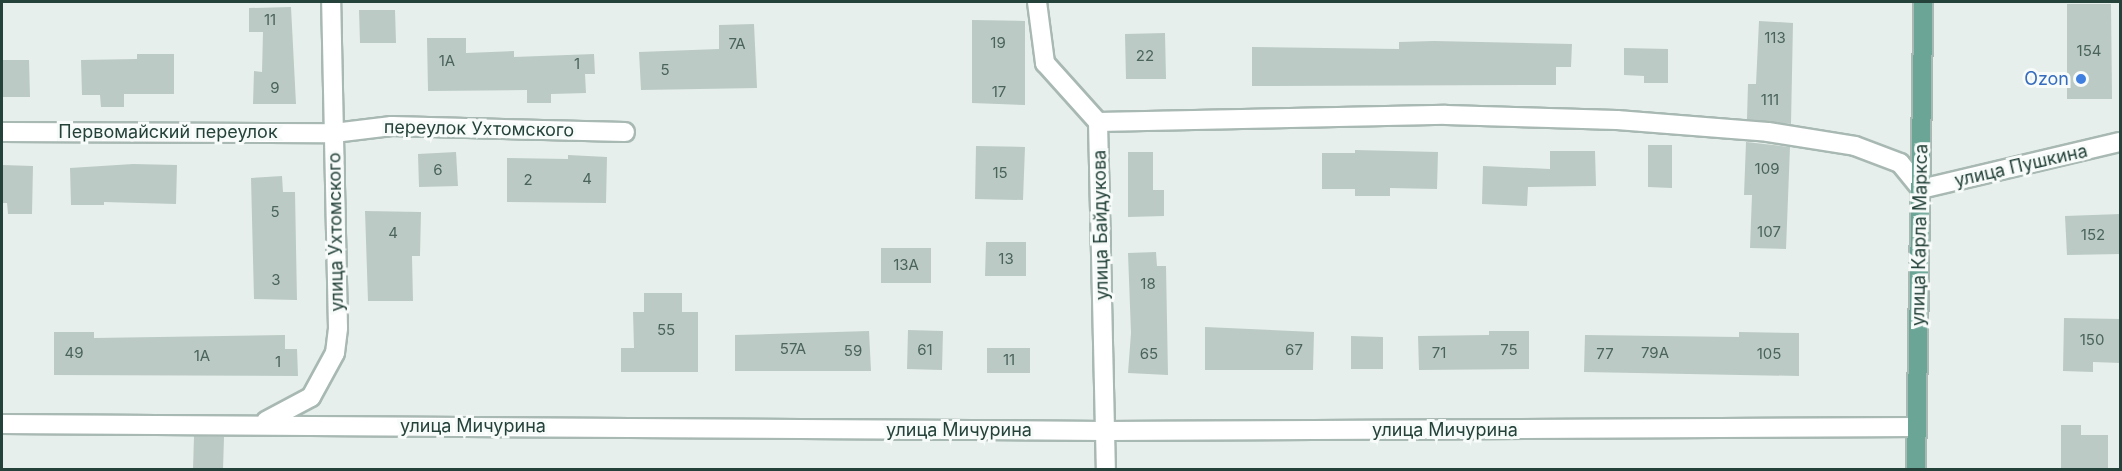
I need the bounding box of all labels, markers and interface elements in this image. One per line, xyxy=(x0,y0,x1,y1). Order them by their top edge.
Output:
house number: 11 xyxy=(264,11,276,29)
house number: 113 xyxy=(1764,29,1786,47)
house number: 19 xyxy=(990,34,1006,52)
house number: 7А xyxy=(728,35,746,53)
house number: 154 xyxy=(2077,42,2101,60)
house number: 22 xyxy=(1136,47,1154,65)
house number: 1А xyxy=(439,52,455,70)
house number: 1 xyxy=(574,55,580,73)
house number: 5 xyxy=(660,61,670,79)
place label: Ozon xyxy=(2024,68,2069,90)
marker: Ozon xyxy=(2074,72,2088,86)
house number: 9 xyxy=(270,79,280,97)
house number: 17 xyxy=(992,83,1006,101)
house number: 111 xyxy=(1761,91,1779,109)
street label: переулок Ухтомского xyxy=(384,117,574,141)
street label: Первомайский переулок xyxy=(58,121,278,143)
street label: улица Пушкина xyxy=(1952,140,2090,192)
street label: улица Карла Маркса xyxy=(1908,144,1932,326)
street label: улица Байдукова xyxy=(1089,150,1113,300)
street label: улица Ухтомского xyxy=(324,152,348,312)
house number: 109 xyxy=(1755,160,1779,178)
house number: 6 xyxy=(433,161,443,179)
house number: 15 xyxy=(992,164,1008,182)
house number: 4 xyxy=(582,170,592,188)
house number: 2 xyxy=(523,171,533,189)
house number: 5 xyxy=(270,203,280,221)
house number: 107 xyxy=(1757,223,1781,241)
house number: 4 xyxy=(388,224,398,242)
house number: 152 xyxy=(2081,226,2105,244)
house number: 13 xyxy=(998,250,1014,268)
house number: 13А xyxy=(893,256,919,274)
house number: 3 xyxy=(271,271,281,289)
house number: 18 xyxy=(1140,275,1156,293)
house number: 55 xyxy=(657,321,675,339)
house number: 150 xyxy=(2080,331,2104,349)
house number: 57А xyxy=(780,340,806,358)
house number: 61 xyxy=(917,341,933,359)
house number: 67 xyxy=(1285,341,1303,359)
house number: 75 xyxy=(1500,341,1518,359)
house number: 59 xyxy=(844,342,862,360)
house number: 49 xyxy=(65,344,83,362)
house number: 71 xyxy=(1432,344,1446,362)
house number: 79А xyxy=(1641,344,1669,362)
house number: 65 xyxy=(1140,345,1158,363)
house number: 77 xyxy=(1596,345,1614,363)
house number: 105 xyxy=(1757,345,1781,363)
house number: 1А xyxy=(194,347,210,365)
house number: 11 xyxy=(1003,351,1015,369)
house number: 1 xyxy=(275,353,281,371)
street label: улица Мичурина xyxy=(400,415,546,437)
street label: улица Мичурина xyxy=(886,419,1032,441)
street label: улица Мичурина xyxy=(1372,419,1518,441)

